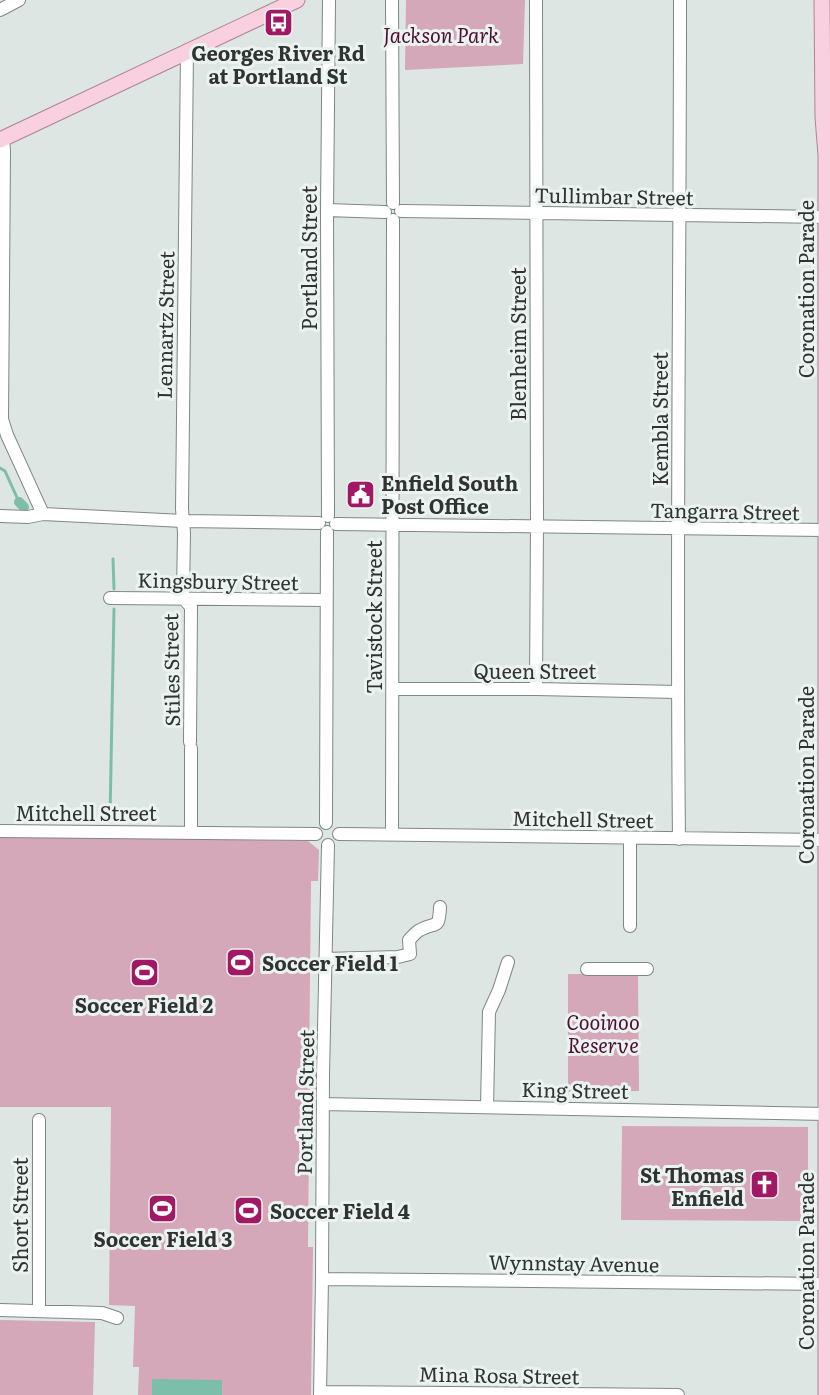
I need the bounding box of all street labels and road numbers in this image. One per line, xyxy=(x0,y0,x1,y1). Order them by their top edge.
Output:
street label: Tullimbar Street xyxy=(534,179,694,211)
street label: Portland Street xyxy=(293,186,323,330)
street label: Coronation Parade xyxy=(790,200,820,378)
street label: Lennartz Street xyxy=(148,251,180,399)
street label: Blenheim Street xyxy=(502,267,532,421)
street label: Kembla Street xyxy=(644,352,674,486)
street label: Tangarra Street xyxy=(650,494,800,526)
street label: Tavistock Street xyxy=(358,540,388,694)
street label: Kingsbury Street xyxy=(137,564,299,596)
street label: Stiles Street xyxy=(154,613,186,727)
street label: Queen Street xyxy=(474,655,596,685)
street label: Coronation Parade xyxy=(790,686,820,864)
street label: Mitchell Street xyxy=(15,797,157,827)
street label: Mitchell Street xyxy=(512,802,654,834)
street label: Portland Street xyxy=(288,1029,320,1175)
street label: King Street xyxy=(521,1073,629,1105)
street label: Short Street xyxy=(4,1157,34,1273)
street label: Coronation Parade xyxy=(790,1172,820,1350)
street label: Wynnstay Avenue xyxy=(488,1246,660,1278)
street label: Mina Rosa Street xyxy=(418,1358,580,1390)

